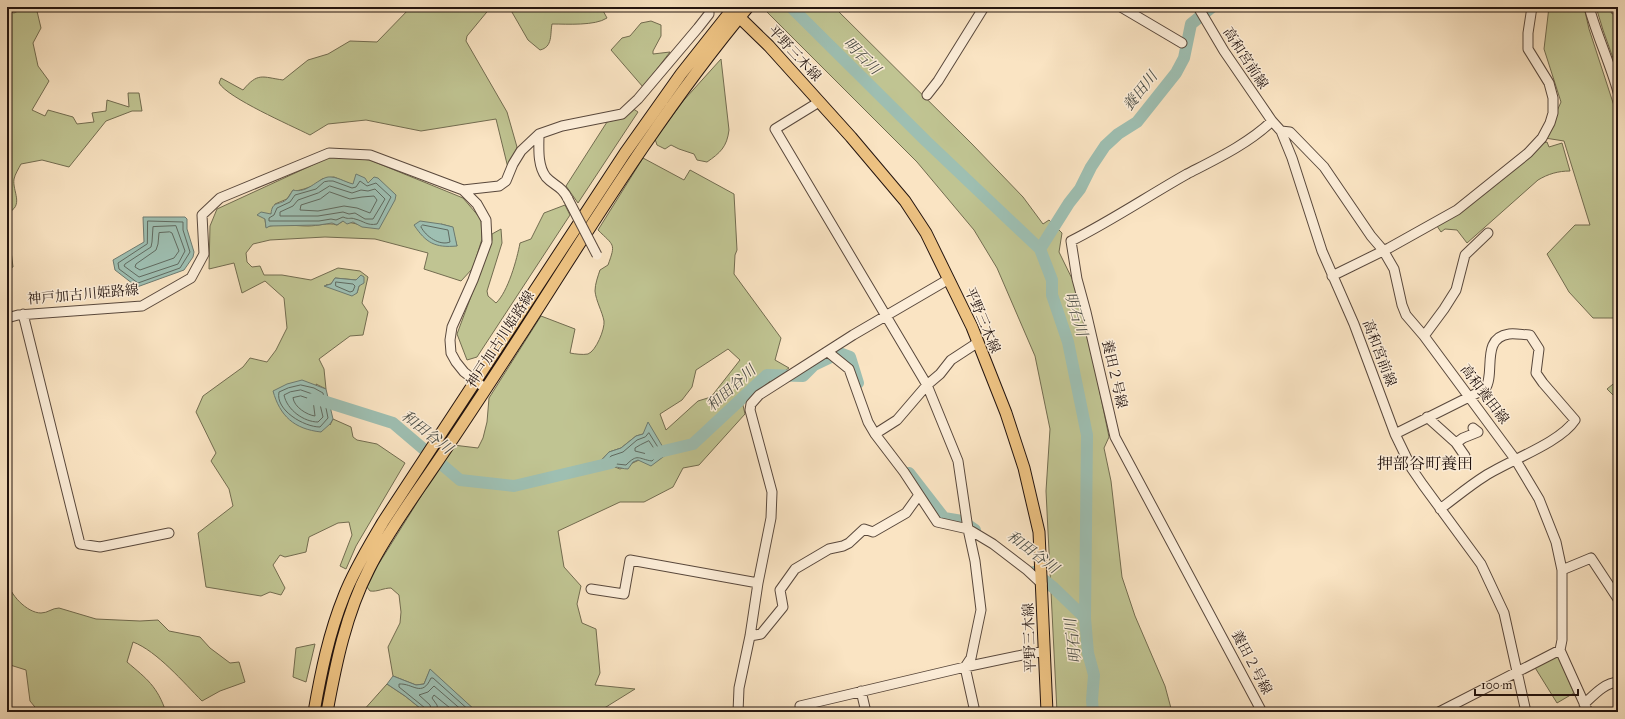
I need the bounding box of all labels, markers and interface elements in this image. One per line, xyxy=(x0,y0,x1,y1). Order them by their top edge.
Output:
street label: 平野三木線 xyxy=(765,22,825,85)
street label: 高和宮前線 xyxy=(1219,24,1272,92)
water label: 明石川 xyxy=(840,34,886,80)
water label: 養田川 xyxy=(1119,66,1162,114)
street label: 神戸加古川姫路線 xyxy=(27,281,140,308)
street label: 平野三木線 xyxy=(961,285,1004,356)
street label: 神戸加古川姫路線 xyxy=(463,288,538,391)
water label: 明石川 xyxy=(1061,290,1092,340)
street label: 高和宮前線 xyxy=(1359,317,1400,389)
street label: 養田２号線 xyxy=(1098,338,1131,410)
water label: 和田谷川 xyxy=(703,360,761,415)
street label: 高和養田線 xyxy=(1457,361,1512,427)
water label: 和田谷川 xyxy=(398,406,458,459)
district label: 押部谷町養田 xyxy=(1377,454,1473,473)
water label: 和田谷川 xyxy=(1004,527,1064,578)
street label: 平野三木線 xyxy=(1020,603,1039,673)
water label: 明石川 xyxy=(1061,616,1085,664)
street label: 養田２号線 xyxy=(1228,627,1275,697)
scale bar xyxy=(1475,671,1578,697)
text: 100 m xyxy=(1481,678,1512,692)

